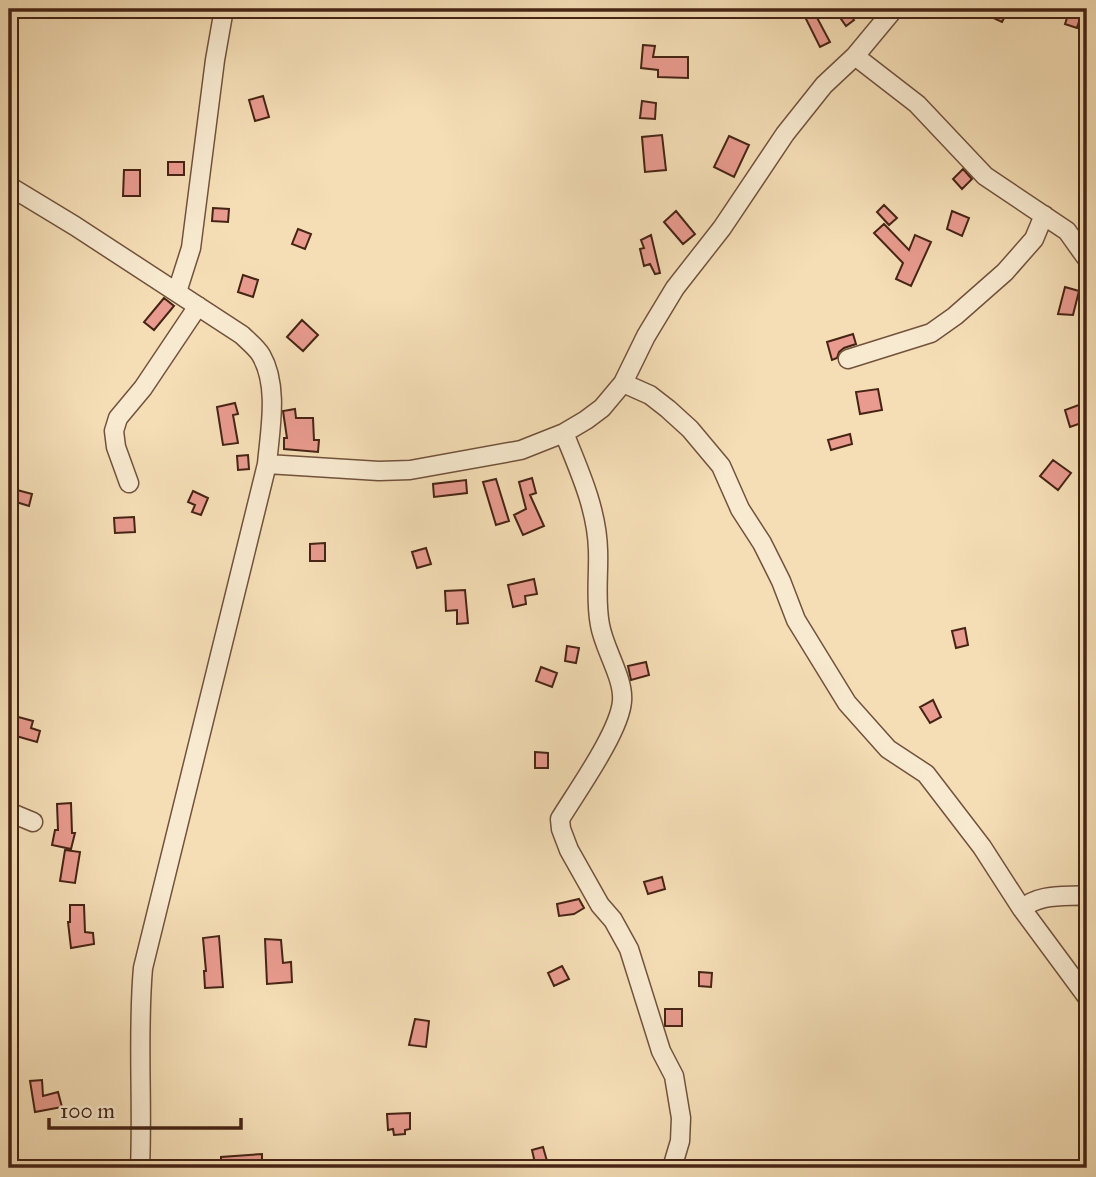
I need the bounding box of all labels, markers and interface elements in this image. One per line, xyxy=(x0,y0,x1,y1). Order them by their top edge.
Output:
scale bar xyxy=(49,1086,242,1130)
text: 100 m xyxy=(60,1098,115,1124)

